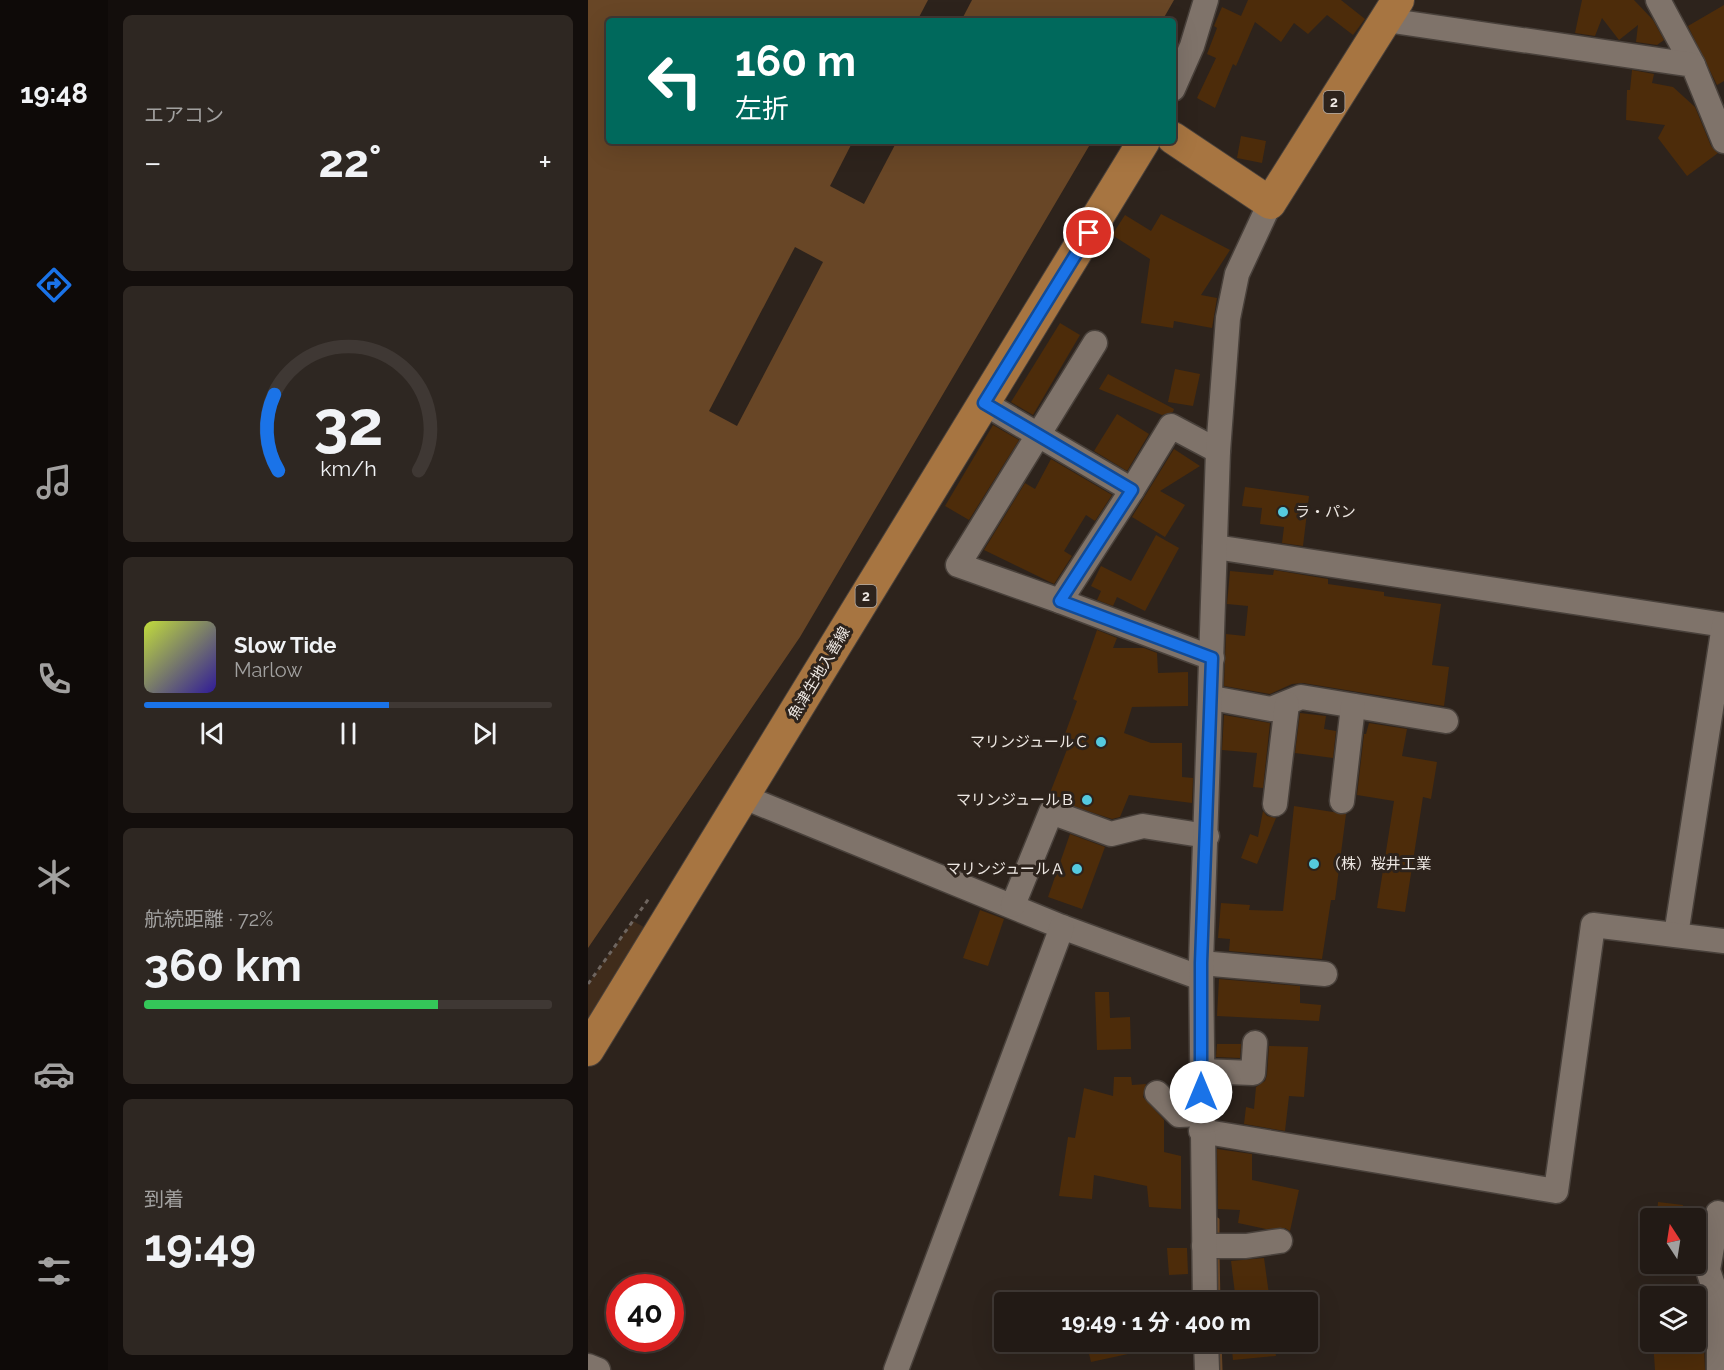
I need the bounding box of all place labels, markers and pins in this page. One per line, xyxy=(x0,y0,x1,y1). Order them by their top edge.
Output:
pin xyxy=(1063,207,1114,258)
place label: ラ・パン xyxy=(1295,503,1356,521)
marker: ラ・パン xyxy=(1276,505,1290,519)
place label: マリンジュールＣ xyxy=(970,733,1089,751)
marker: マリンジュールＣ xyxy=(1094,735,1108,749)
place label: マリンジュールＢ xyxy=(956,791,1075,809)
marker: マリンジュールＢ xyxy=(1080,793,1094,807)
place label: （株）桜井工業 xyxy=(1326,855,1431,873)
marker: （株）桜井工業 xyxy=(1307,857,1321,871)
place label: マリンジュールＡ xyxy=(946,860,1065,878)
marker: マリンジュールＡ xyxy=(1070,862,1084,876)

